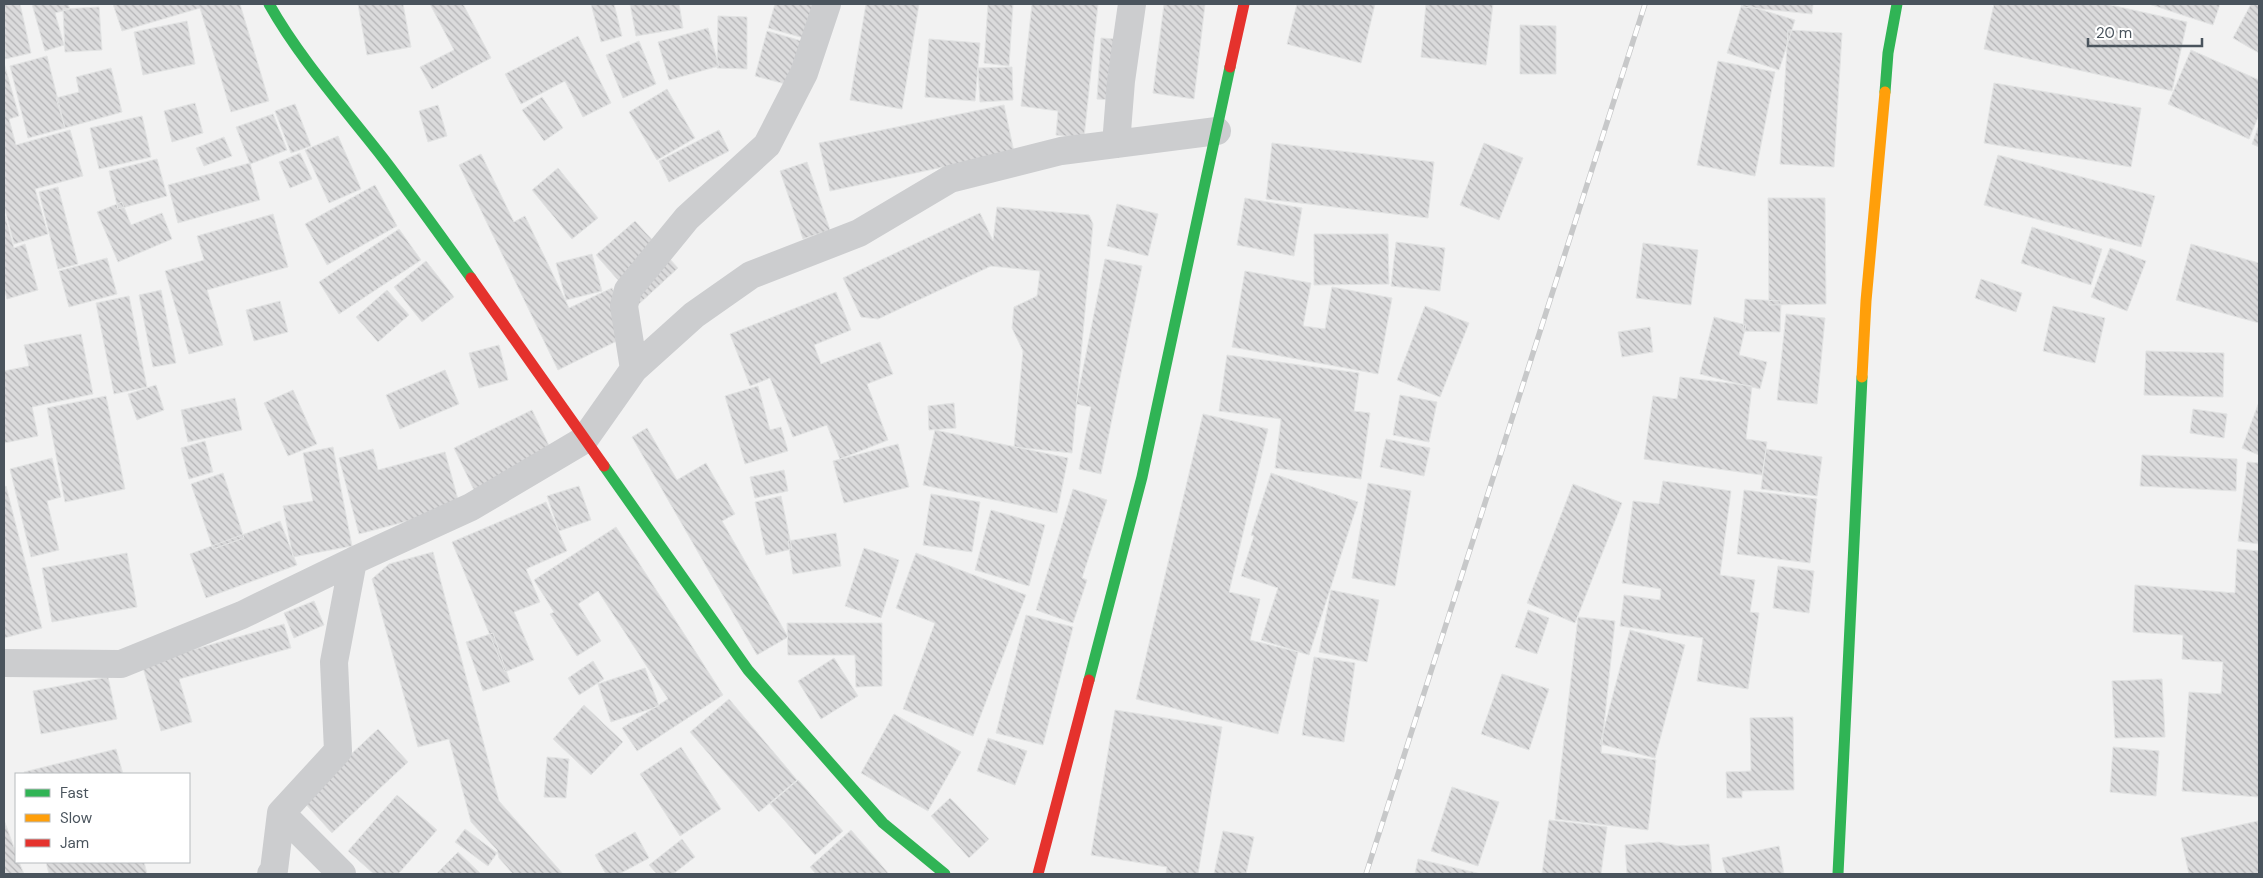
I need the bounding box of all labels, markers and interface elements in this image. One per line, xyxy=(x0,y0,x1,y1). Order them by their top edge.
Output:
scale bar xyxy=(2088,15,2202,47)
text: 20 m xyxy=(2096,23,2132,43)
legend xyxy=(15,773,190,863)
text: Fast xyxy=(60,783,89,803)
text: Slow xyxy=(60,808,93,828)
text: Jam xyxy=(60,833,89,853)

